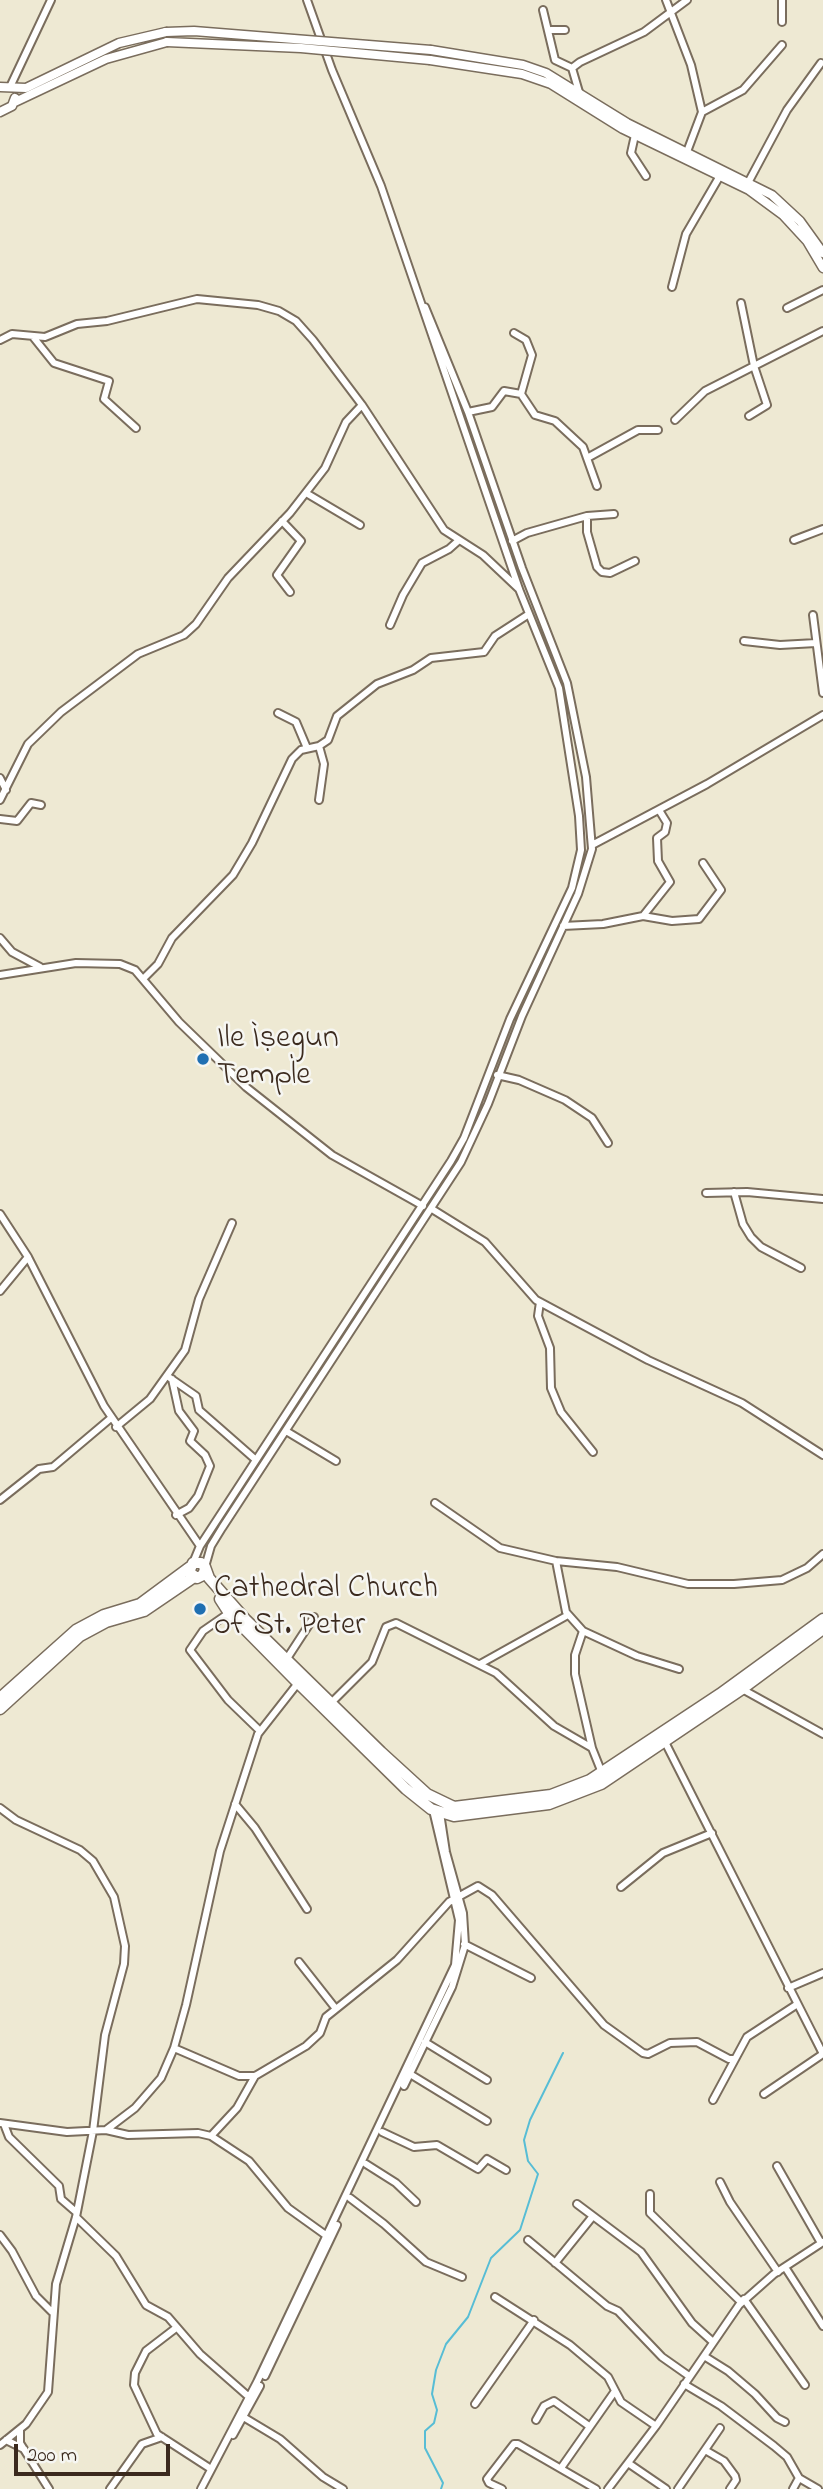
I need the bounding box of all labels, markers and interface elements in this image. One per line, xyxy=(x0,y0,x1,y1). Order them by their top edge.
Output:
place label: Ile Ìṣegun Temple xyxy=(217,1022,339,1097)
marker: Ile Ìṣegun Temple xyxy=(195,1051,211,1067)
place label: Cathedral Church of St. Peter xyxy=(214,1572,438,1647)
marker: Cathedral Church of St. Peter xyxy=(192,1601,208,1617)
scale bar xyxy=(18,2430,173,2474)
text: 200 m xyxy=(27,2441,77,2471)

